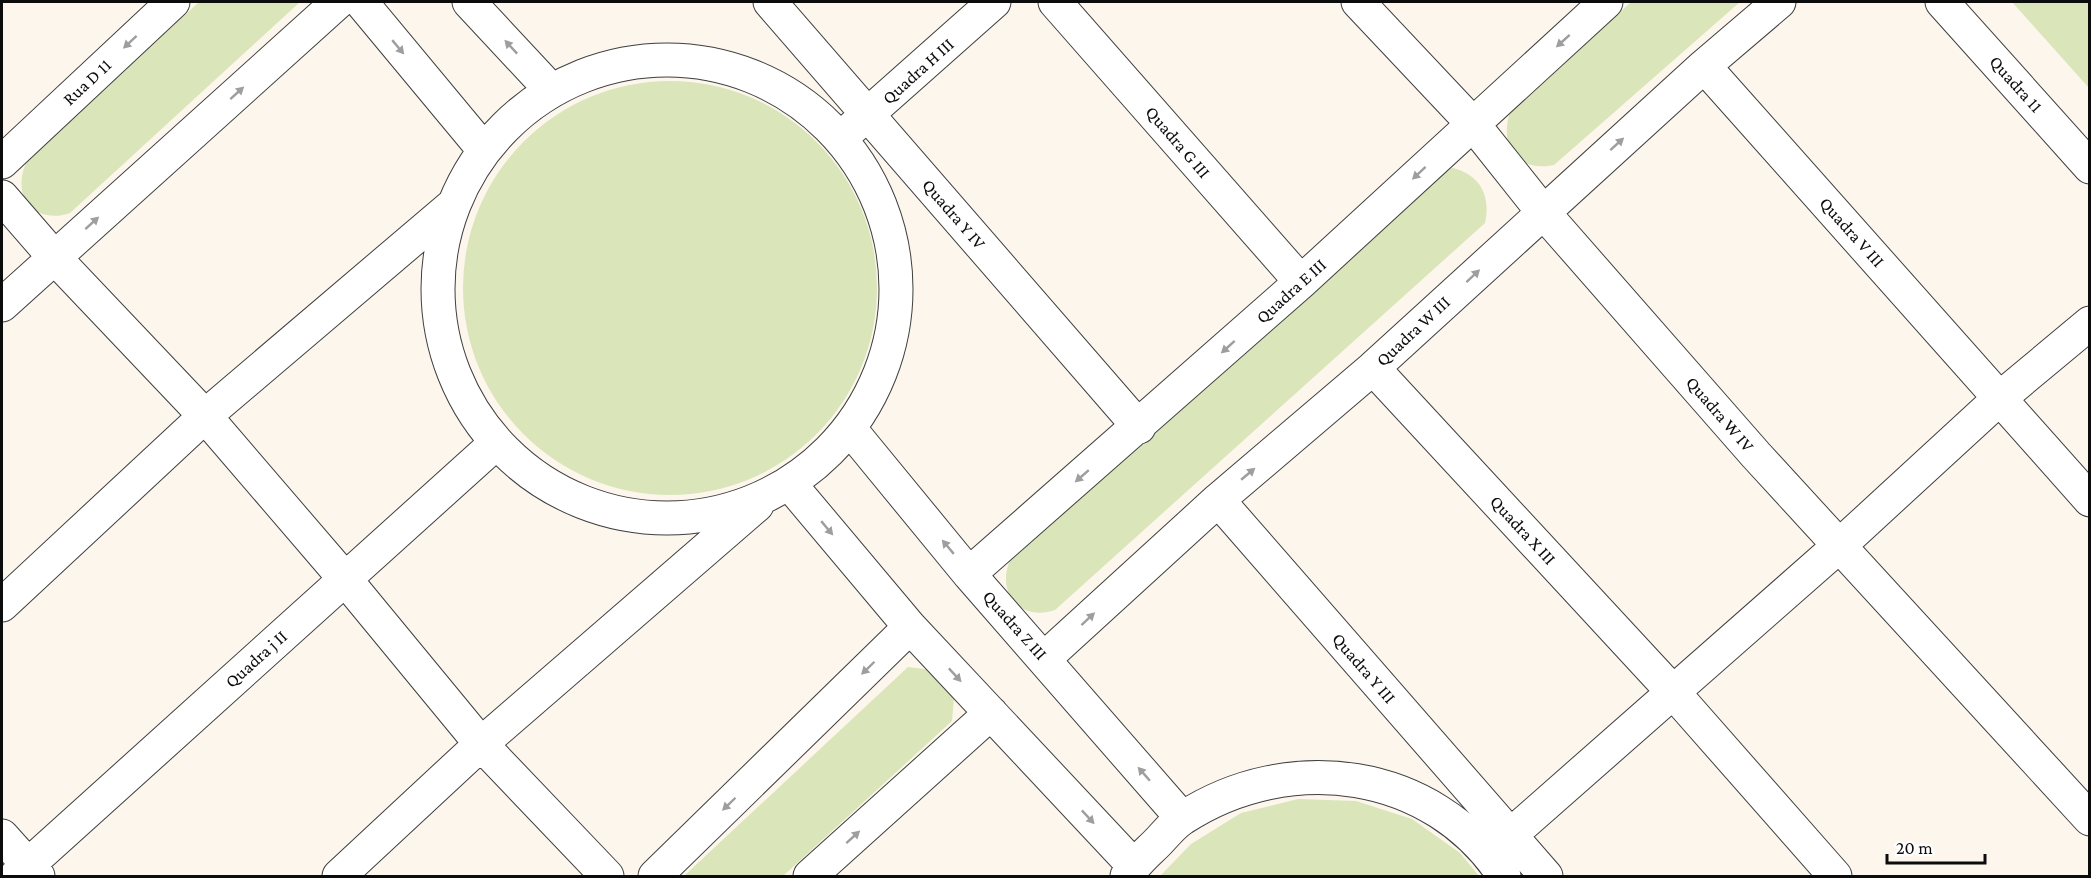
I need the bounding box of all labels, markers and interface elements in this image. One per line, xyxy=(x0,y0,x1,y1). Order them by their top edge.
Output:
one-way arrow xyxy=(124,34,138,48)
street label: Quadra H III xyxy=(878,34,958,108)
one-way arrow xyxy=(1555,34,1570,48)
one-way arrow xyxy=(392,39,404,54)
one-way arrow xyxy=(504,40,518,55)
street label: Quadra 11 xyxy=(1985,52,2047,116)
street label: Rua D 11 xyxy=(59,55,115,109)
one-way arrow xyxy=(229,86,244,100)
street label: Quadra G III xyxy=(1141,102,1215,182)
one-way arrow xyxy=(1610,138,1624,152)
one-way arrow xyxy=(1412,166,1427,179)
street label: Quadra Y IV xyxy=(918,175,990,253)
street label: Quadra V III xyxy=(1815,193,1889,271)
one-way arrow xyxy=(84,217,99,230)
street label: Quadra E III xyxy=(1252,255,1330,327)
one-way arrow xyxy=(1466,269,1481,283)
street label: Quadra W III xyxy=(1372,292,1454,370)
one-way arrow xyxy=(1221,340,1236,354)
street label: Quadra W IV xyxy=(1682,372,1758,456)
one-way arrow xyxy=(1240,468,1255,481)
one-way arrow xyxy=(1075,469,1090,482)
street label: Quadra X III xyxy=(1486,491,1560,569)
one-way arrow xyxy=(820,520,833,536)
one-way arrow xyxy=(941,539,954,555)
street label: Quadra Z III xyxy=(979,586,1051,664)
one-way arrow xyxy=(1080,612,1095,626)
street label: Quadra j II xyxy=(221,626,292,693)
street label: Quadra Y III xyxy=(1328,629,1400,707)
one-way arrow xyxy=(861,661,876,675)
one-way arrow xyxy=(948,667,962,682)
one-way arrow xyxy=(1138,767,1151,782)
one-way arrow xyxy=(722,797,736,811)
one-way arrow xyxy=(1081,810,1095,825)
scale bar xyxy=(1887,827,1984,865)
one-way arrow xyxy=(845,831,860,844)
text: 20 m xyxy=(1896,838,1933,858)

